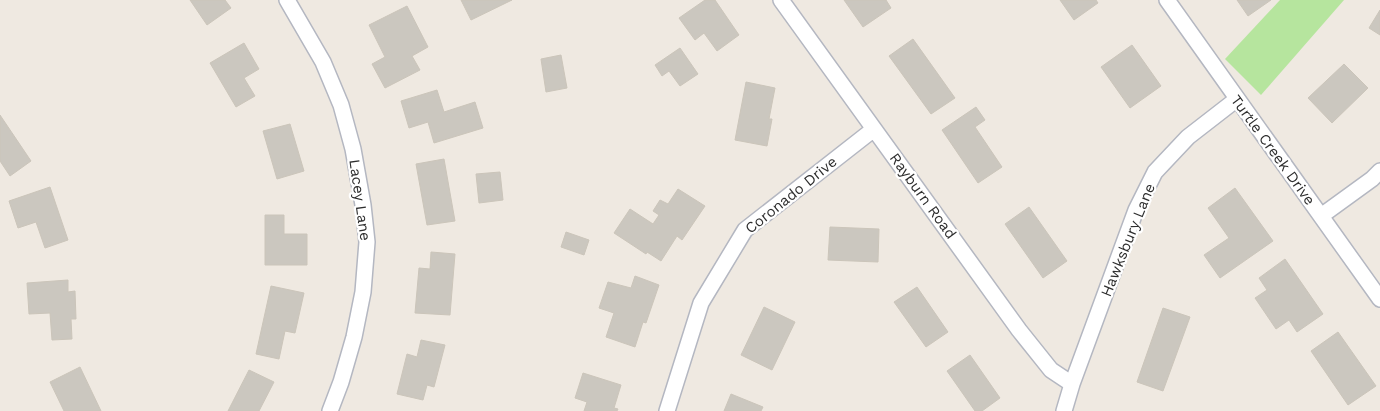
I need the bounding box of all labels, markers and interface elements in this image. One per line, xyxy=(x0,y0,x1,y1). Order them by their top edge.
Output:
street label: Turtle Creek Drive xyxy=(1227,91,1319,209)
street label: Rayburn Road xyxy=(886,150,960,242)
street label: Coronado Drive xyxy=(742,153,840,237)
street label: Lacey Lane xyxy=(345,158,375,242)
street label: Hawksbury Lane xyxy=(1097,181,1159,299)

